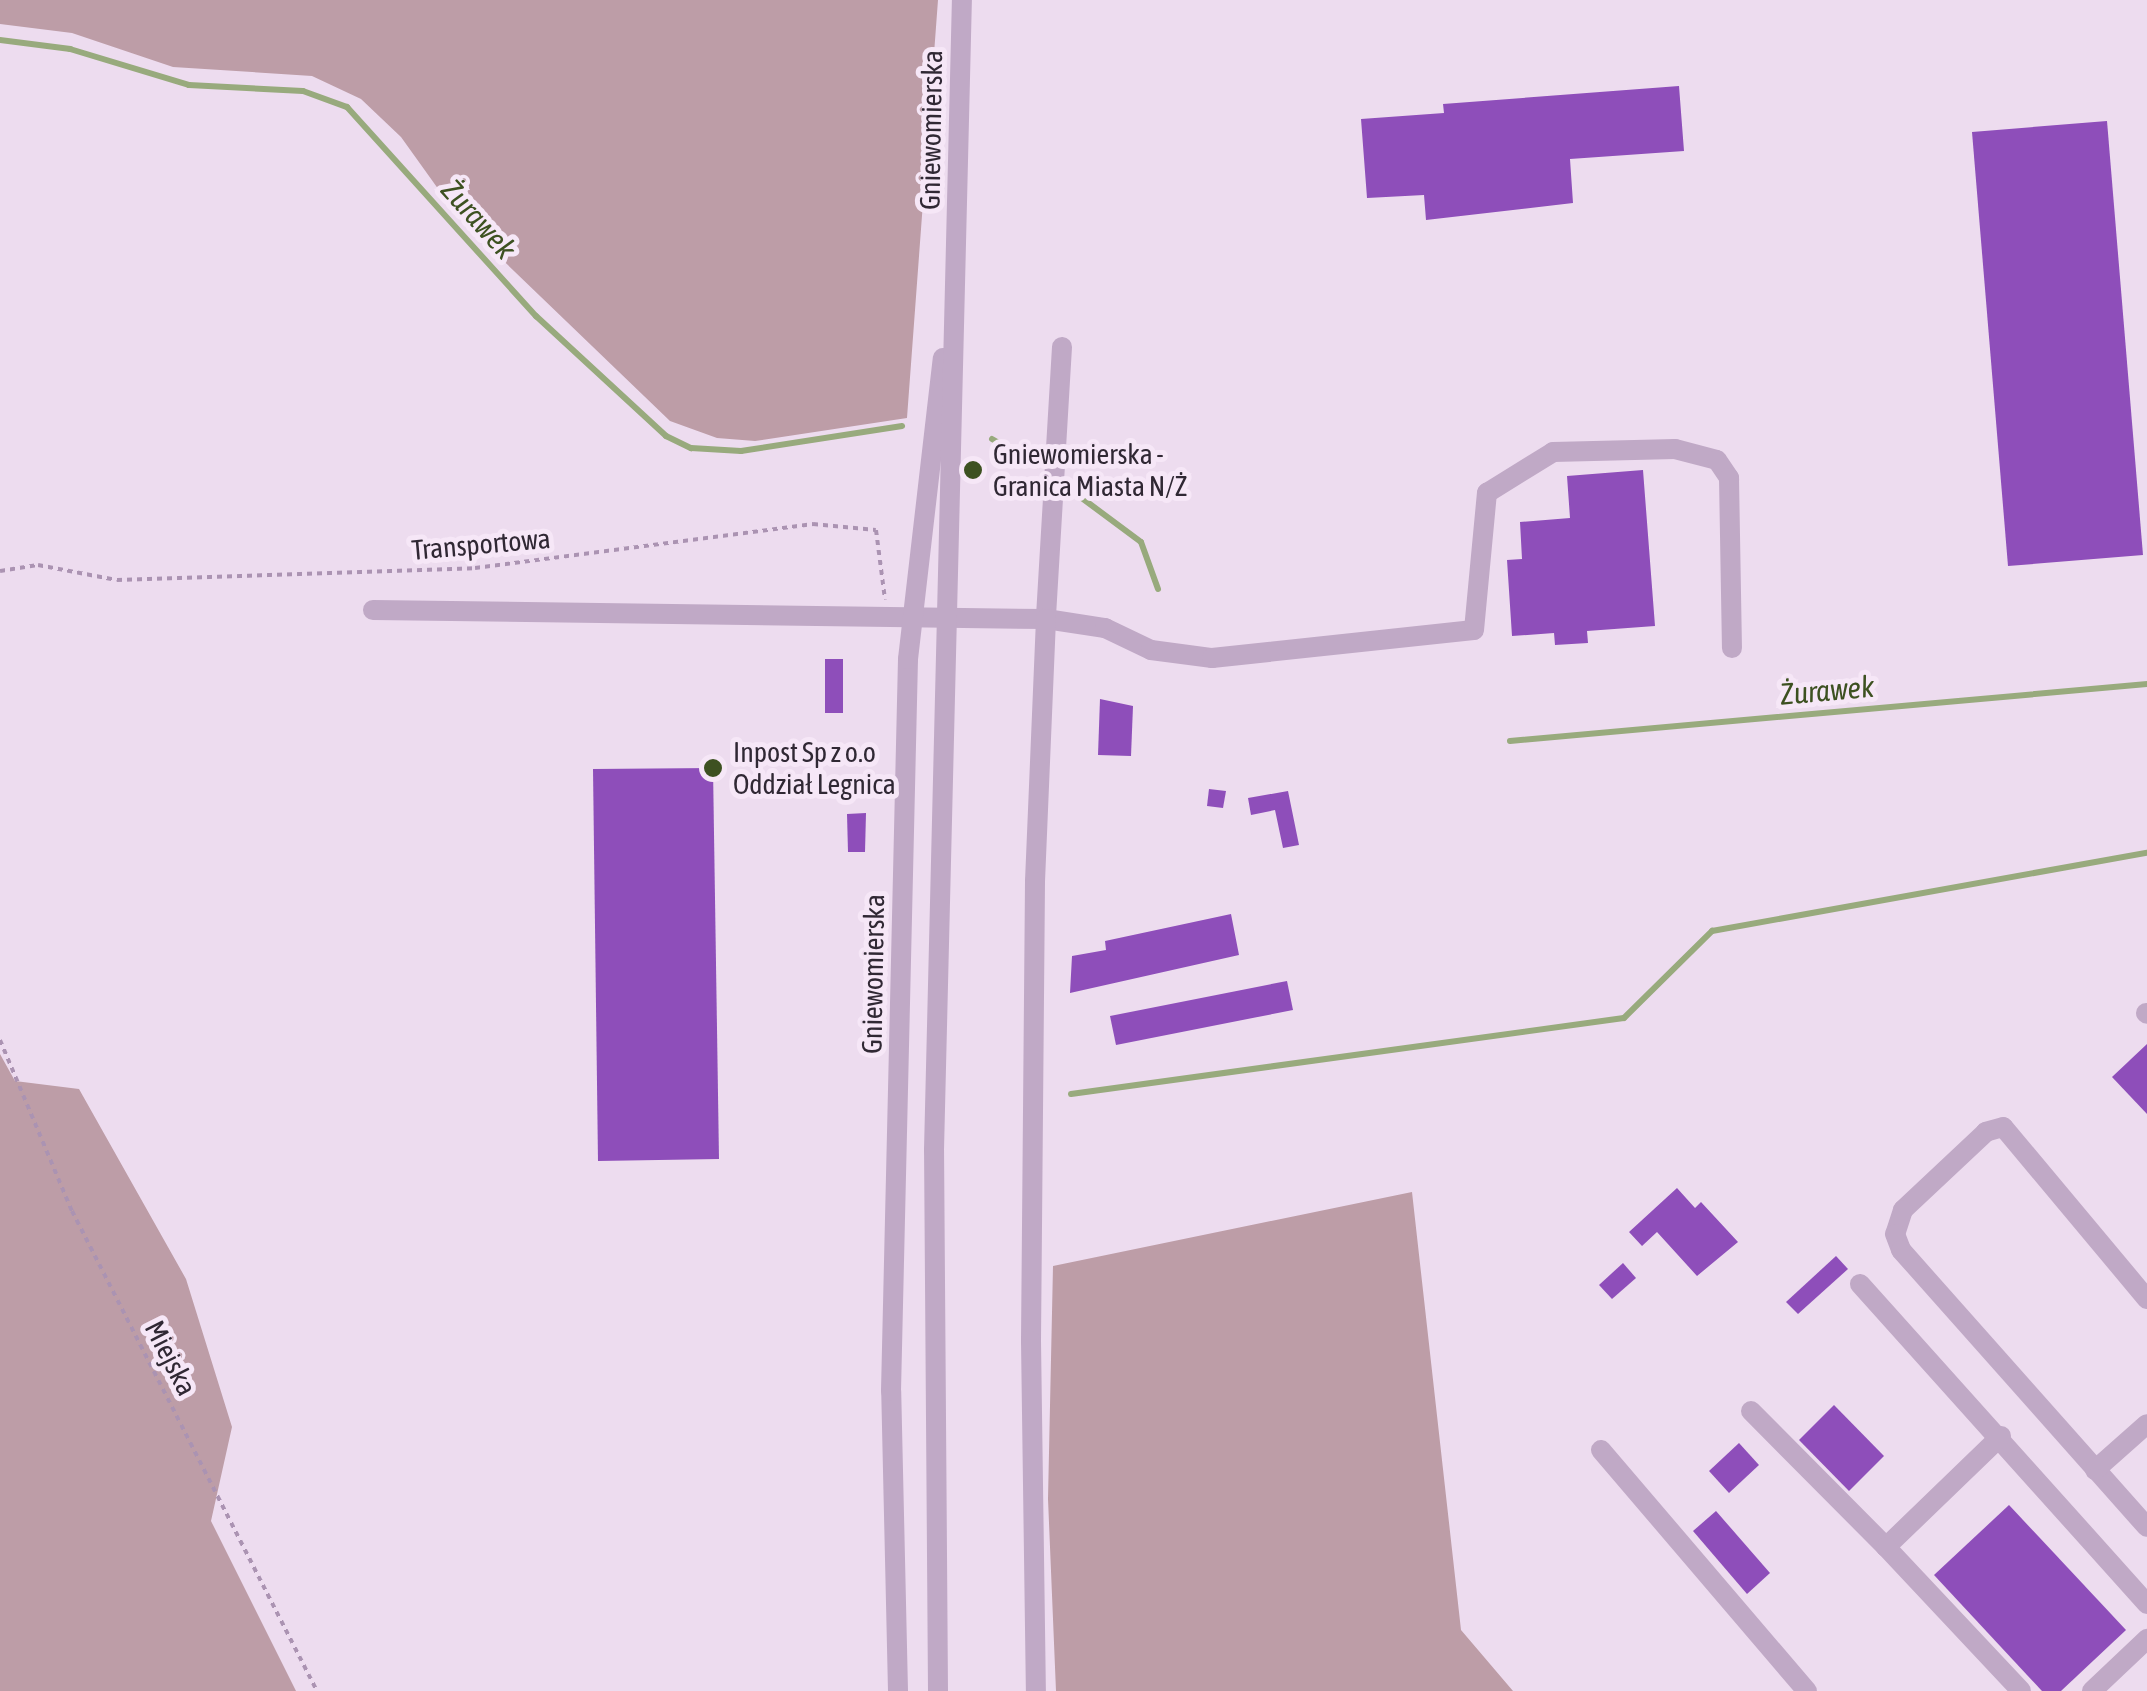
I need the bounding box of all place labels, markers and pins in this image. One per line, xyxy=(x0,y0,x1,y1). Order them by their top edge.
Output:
place label: Gniewomierska - Granica Miasta N/Ż xyxy=(993,437,1187,503)
marker: Gniewomierska - Granica Miasta N/Ż xyxy=(962,459,984,481)
place label: Inpost Sp z o.o Oddział Legnica xyxy=(733,735,896,801)
marker: Inpost Sp z o.o Oddział Legnica xyxy=(702,757,724,779)

